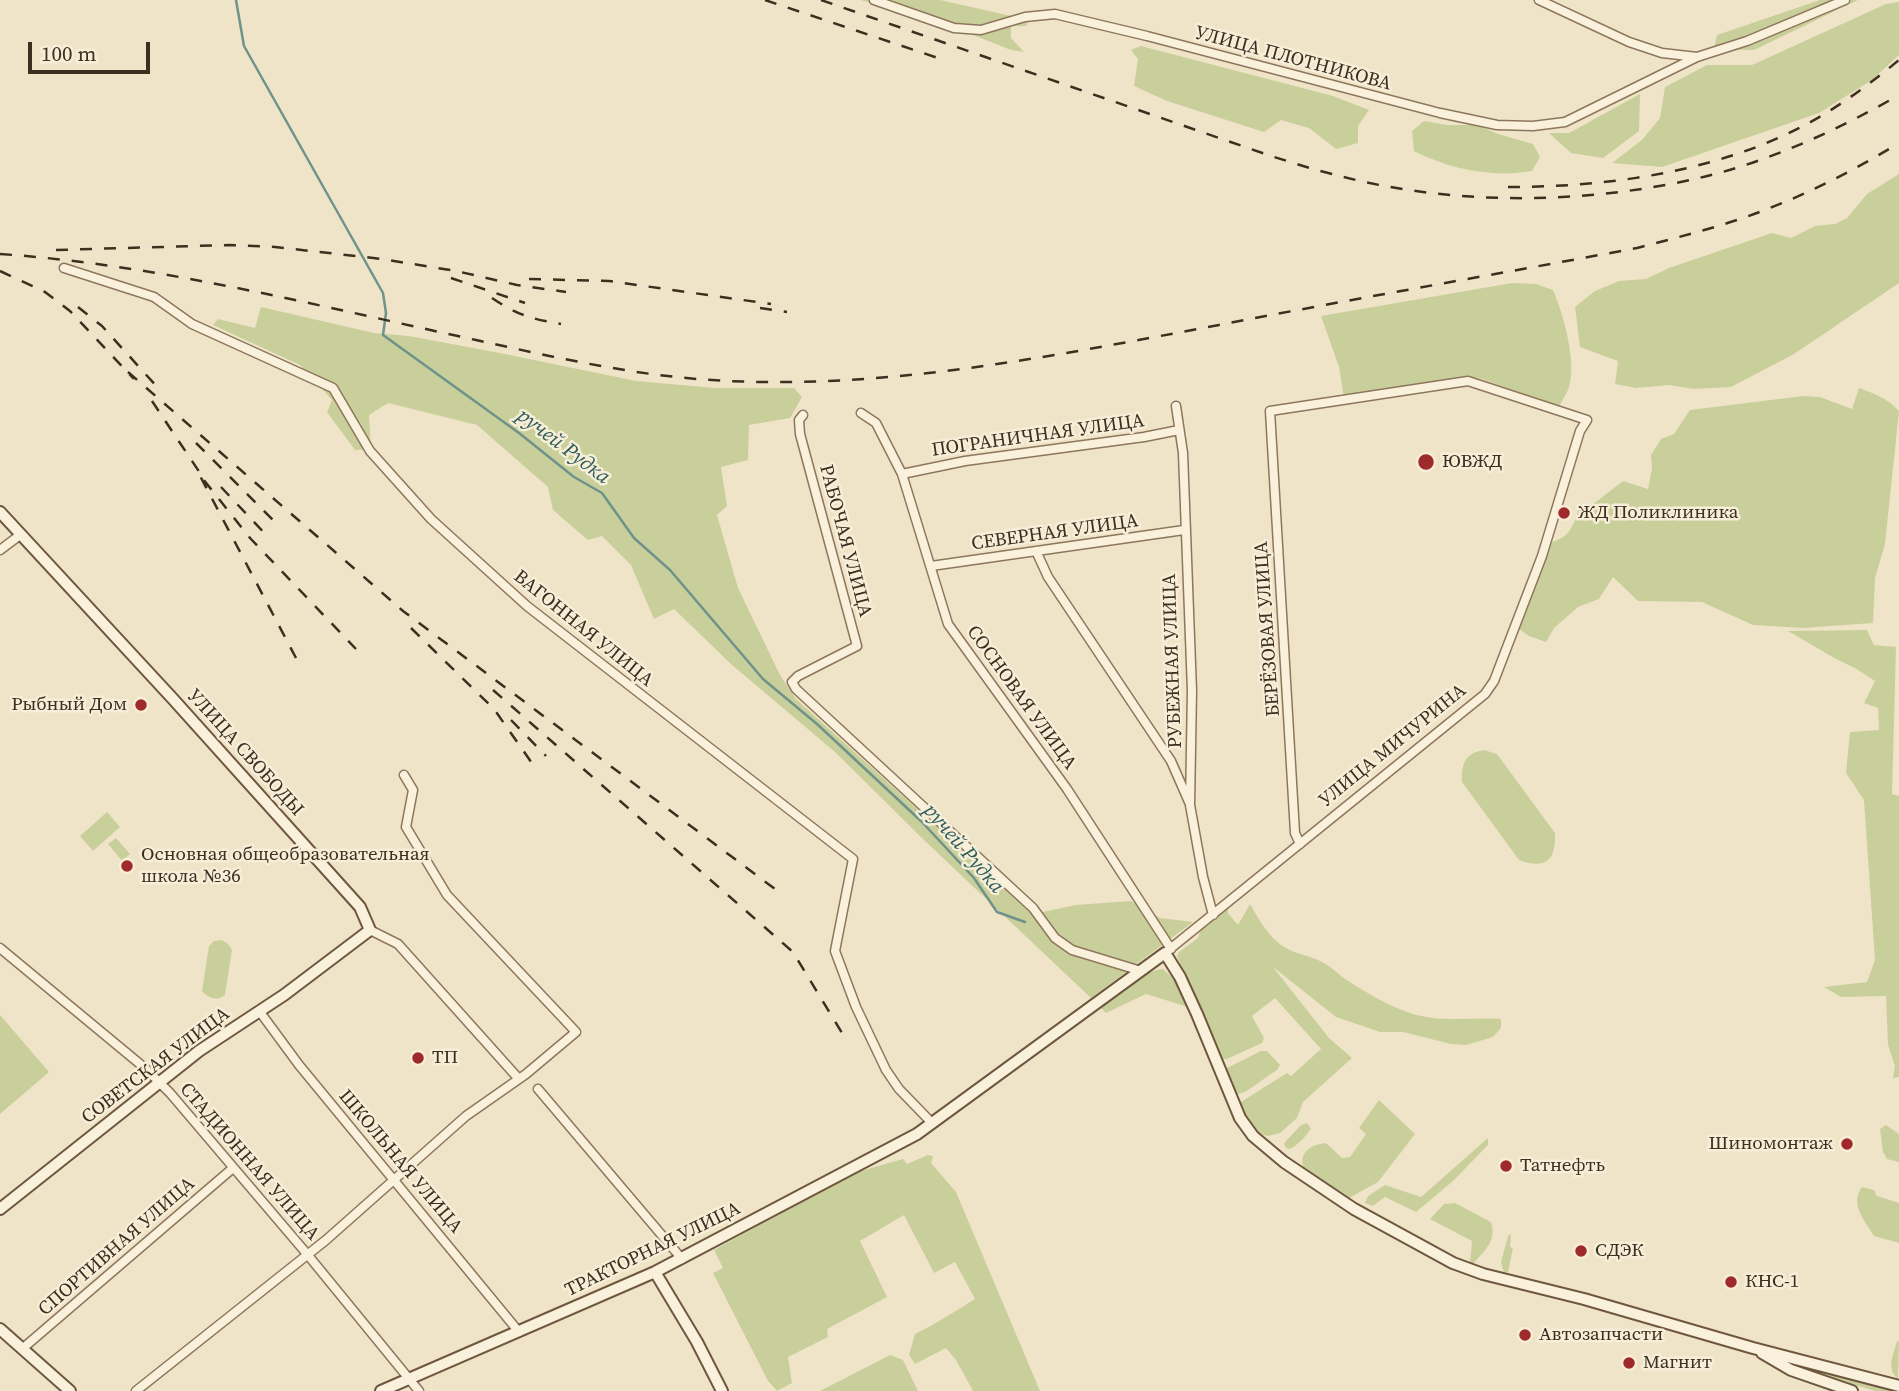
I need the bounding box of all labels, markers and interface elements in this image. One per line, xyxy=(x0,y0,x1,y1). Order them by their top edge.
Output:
street label: УЛИЦА ПЛОТНИКОВА xyxy=(1192,22,1394,96)
scale bar xyxy=(32,28,154,72)
text: 100 m xyxy=(41,39,96,68)
water label: ручей Рудка xyxy=(511,404,615,490)
street label: ПОГРАНИЧНАЯ УЛИЦА xyxy=(930,410,1146,462)
place label: ЮВЖД xyxy=(1442,451,1502,473)
marker: ЮВЖД xyxy=(1416,452,1436,472)
street label: РАБОЧАЯ УЛИЦА xyxy=(814,462,876,620)
place label: ЖД Поликлиника xyxy=(1578,502,1739,524)
marker: ЖД Поликлиника xyxy=(1556,505,1572,521)
street label: СЕВЕРНАЯ УЛИЦА xyxy=(970,510,1140,556)
street label: БЕРЁЗОВАЯ УЛИЦА xyxy=(1250,541,1286,717)
street label: ВАГОННАЯ УЛИЦА xyxy=(509,566,657,692)
street label: РУБЕЖНАЯ УЛИЦА xyxy=(1159,573,1187,749)
street label: СОСНОВАЯ УЛИЦА xyxy=(961,622,1081,774)
street label: УЛИЦА МИЧУРИНА xyxy=(1315,680,1471,812)
street label: УЛИЦА СВОБОДЫ xyxy=(182,685,308,821)
place label: Рыбный Дом xyxy=(11,694,127,716)
marker: Рыбный Дом xyxy=(133,697,149,713)
water label: ручей Рудка xyxy=(917,799,1009,899)
place label: Основная общеобразовательная школа №36 xyxy=(141,844,430,888)
marker: Основная общеобразовательная школа №36 xyxy=(119,858,135,874)
street label: СОВЕТСКАЯ УЛИЦА xyxy=(77,1003,235,1129)
place label: ТП xyxy=(432,1047,458,1069)
marker: ТП xyxy=(410,1050,426,1066)
street label: СТАДИОННАЯ УЛИЦА xyxy=(174,1079,324,1245)
street label: ШКОЛЬНАЯ УЛИЦА xyxy=(333,1086,467,1238)
place label: Шиномонтаж xyxy=(1708,1133,1833,1155)
marker: Шиномонтаж xyxy=(1839,1136,1855,1152)
place label: Татнефть xyxy=(1520,1155,1605,1177)
marker: Татнефть xyxy=(1498,1158,1514,1174)
street label: СПОРТИВНАЯ УЛИЦА xyxy=(34,1173,200,1321)
street label: ТРАКТОРНАЯ УЛИЦА xyxy=(562,1198,744,1302)
place label: СДЭК xyxy=(1595,1240,1644,1262)
marker: СДЭК xyxy=(1573,1243,1589,1259)
place label: КНС-1 xyxy=(1745,1271,1799,1293)
marker: КНС-1 xyxy=(1723,1274,1739,1290)
place label: Автозапчасти xyxy=(1539,1324,1663,1346)
marker: Автозапчасти xyxy=(1517,1327,1533,1343)
place label: Магнит xyxy=(1643,1352,1712,1374)
marker: Магнит xyxy=(1621,1355,1637,1371)

